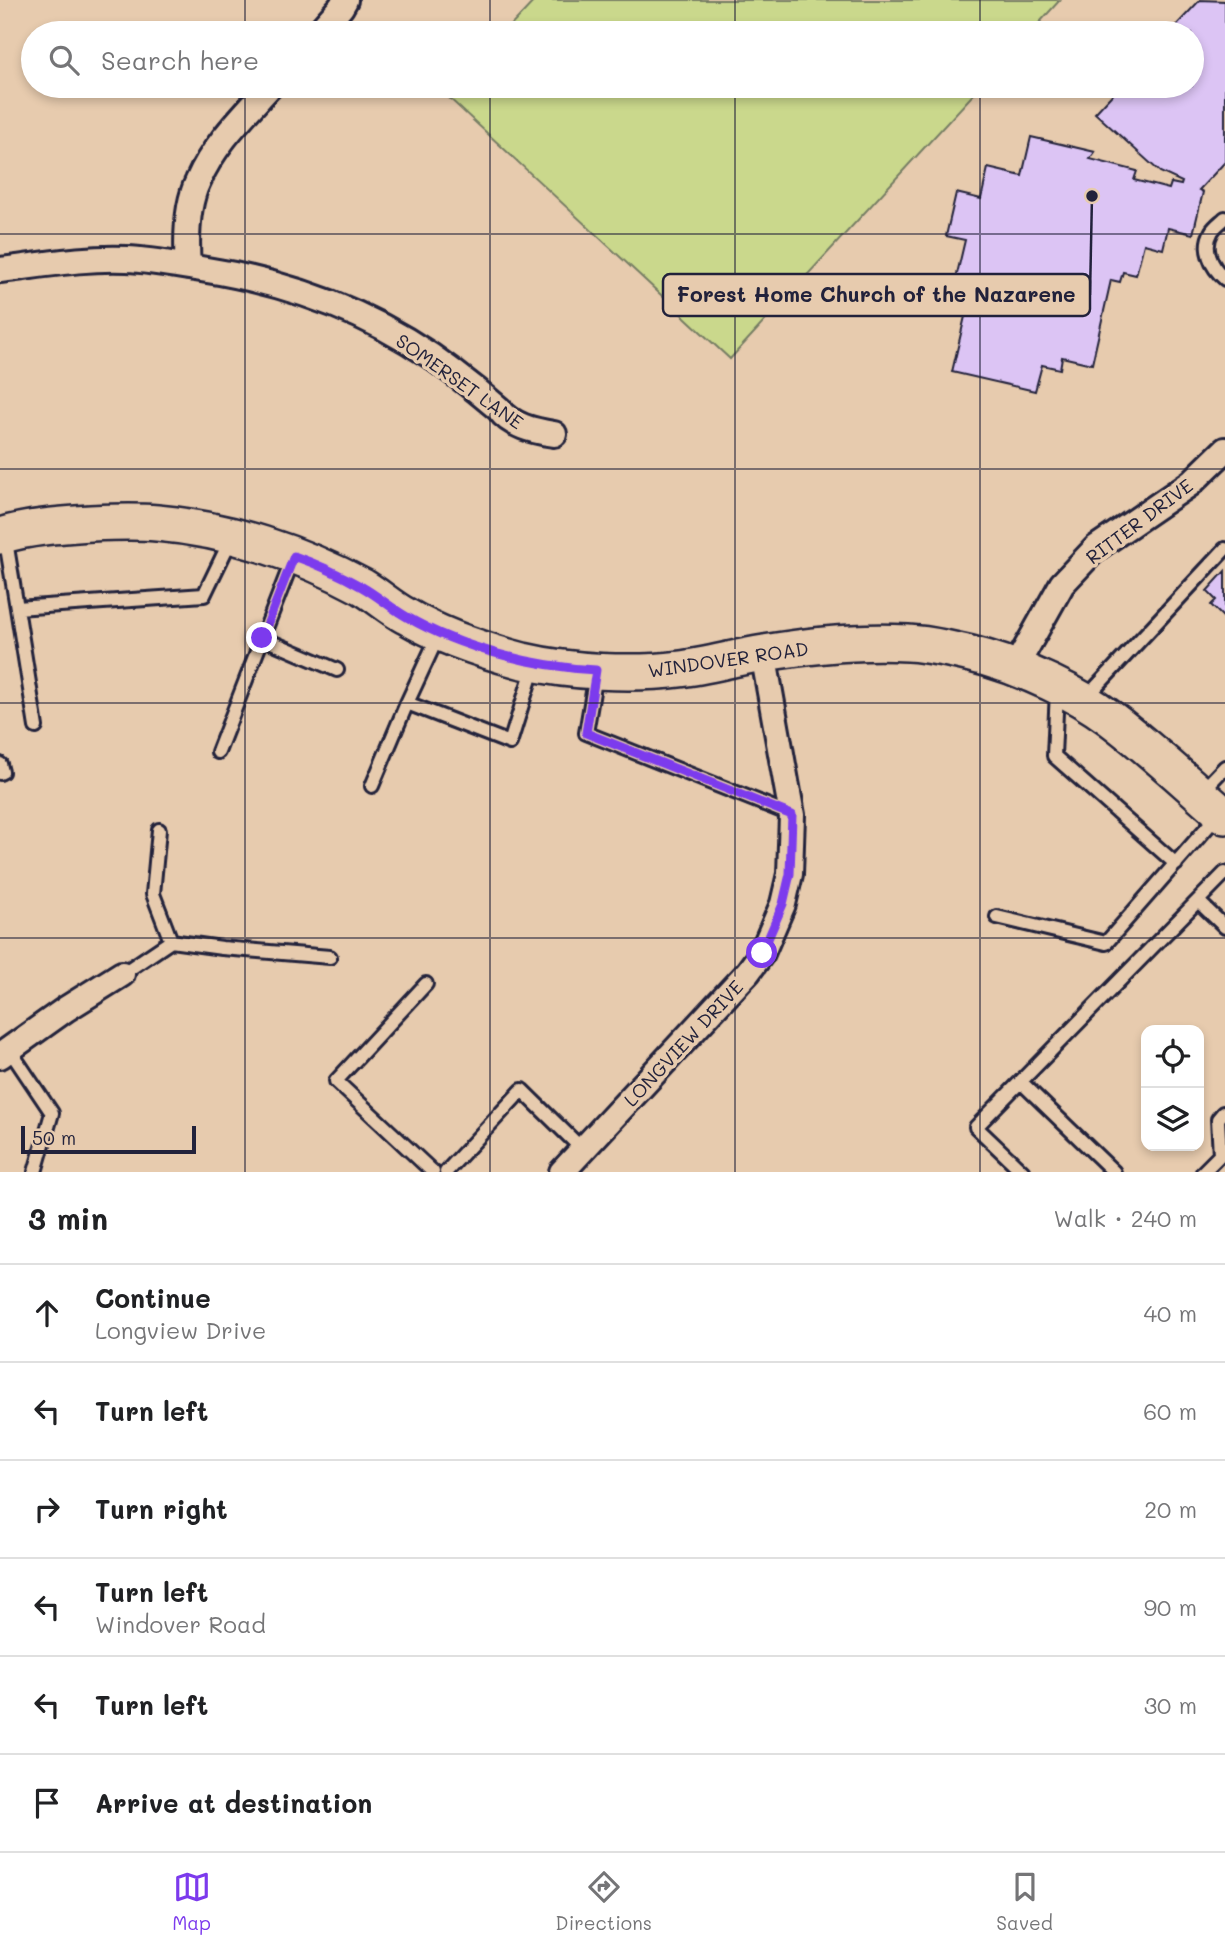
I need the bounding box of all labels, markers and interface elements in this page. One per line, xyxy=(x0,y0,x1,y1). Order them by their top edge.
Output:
search box xyxy=(21,21,1204,98)
icon: search xyxy=(45,41,83,79)
text: Search here xyxy=(101,43,259,77)
callout: Forest Home Church of the Nazarene xyxy=(663,274,1090,316)
text: Forest Home Church of the Nazarene xyxy=(676,280,1076,307)
street label: SOMERSET LANE xyxy=(391,328,529,434)
street label: RITTER DRIVE xyxy=(1081,473,1198,569)
route end xyxy=(246,622,277,653)
street label: WINDOVER ROAD xyxy=(646,635,810,683)
route start xyxy=(746,937,777,968)
street label: LONGVIEW DRIVE xyxy=(618,974,748,1111)
map controls xyxy=(1141,1025,1204,1151)
button: locate xyxy=(1141,1025,1204,1088)
button: layers xyxy=(1141,1088,1204,1151)
scale bar xyxy=(21,1123,196,1155)
text: 50 m xyxy=(32,1125,76,1150)
text: 3 min xyxy=(28,1198,108,1238)
text: Walk · 240 m xyxy=(1054,1203,1197,1233)
text: Continue xyxy=(95,1281,211,1315)
icon: ahead xyxy=(28,1294,66,1332)
text: 40 m xyxy=(1144,1298,1197,1328)
text: Longview Drive xyxy=(95,1315,266,1345)
icon: left xyxy=(28,1392,66,1430)
text: Turn left xyxy=(95,1394,208,1428)
text: 60 m xyxy=(1143,1396,1197,1426)
icon: right xyxy=(28,1490,66,1528)
text: Turn right xyxy=(95,1492,228,1526)
text: 20 m xyxy=(1144,1494,1197,1524)
text: Turn left xyxy=(95,1575,208,1609)
icon: left xyxy=(28,1588,66,1626)
text: 90 m xyxy=(1144,1592,1197,1622)
text: Windover Road xyxy=(95,1609,266,1639)
icon: left xyxy=(28,1686,66,1724)
text: Turn left xyxy=(95,1688,208,1722)
text: 30 m xyxy=(1144,1690,1197,1720)
icon: arrive xyxy=(28,1784,66,1822)
text: Arrive at destination xyxy=(95,1786,372,1820)
tab: Map xyxy=(172,1868,211,1935)
tab: Directions xyxy=(555,1868,652,1935)
tab: Saved xyxy=(996,1868,1053,1935)

